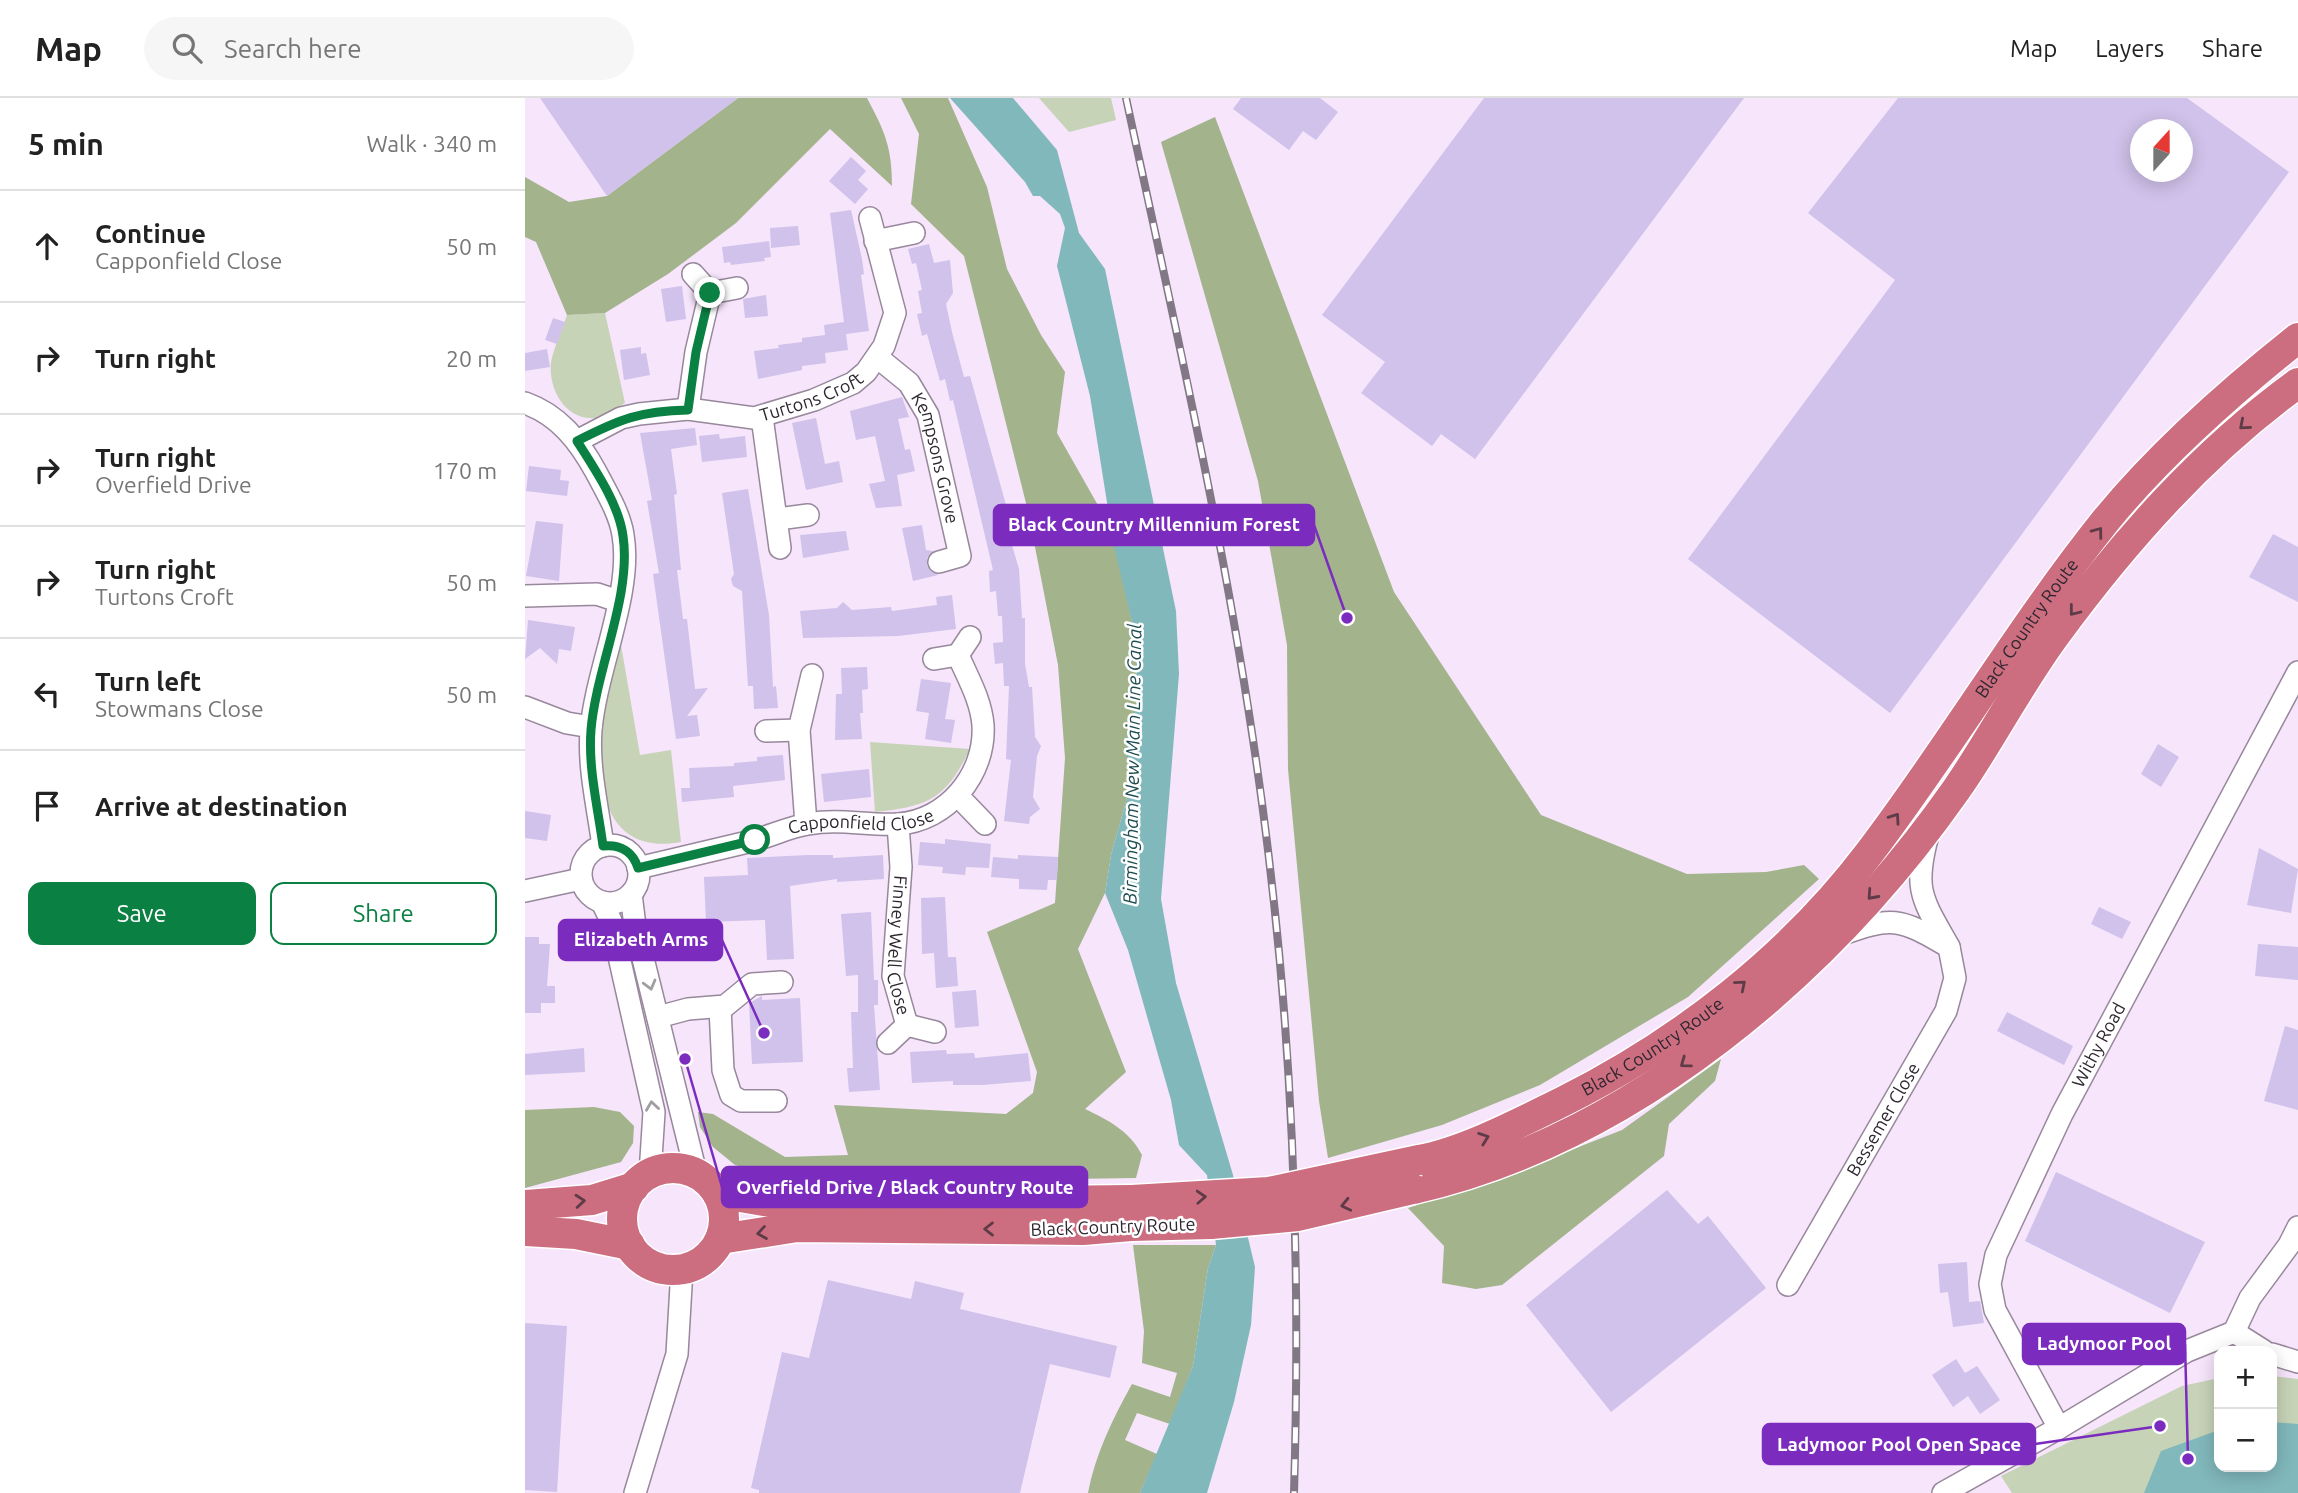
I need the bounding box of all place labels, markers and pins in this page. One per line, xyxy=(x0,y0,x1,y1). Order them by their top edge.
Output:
callout: Black Country Millennium Forest xyxy=(994,505,1314,545)
callout: Elizabeth Arms xyxy=(559,920,722,960)
callout: Overfield Drive / Black Country Route xyxy=(722,1167,1087,1207)
callout: Ladymoor Pool xyxy=(2023,1324,2185,1364)
callout: Ladymoor Pool Open Space xyxy=(1763,1424,2035,1464)

